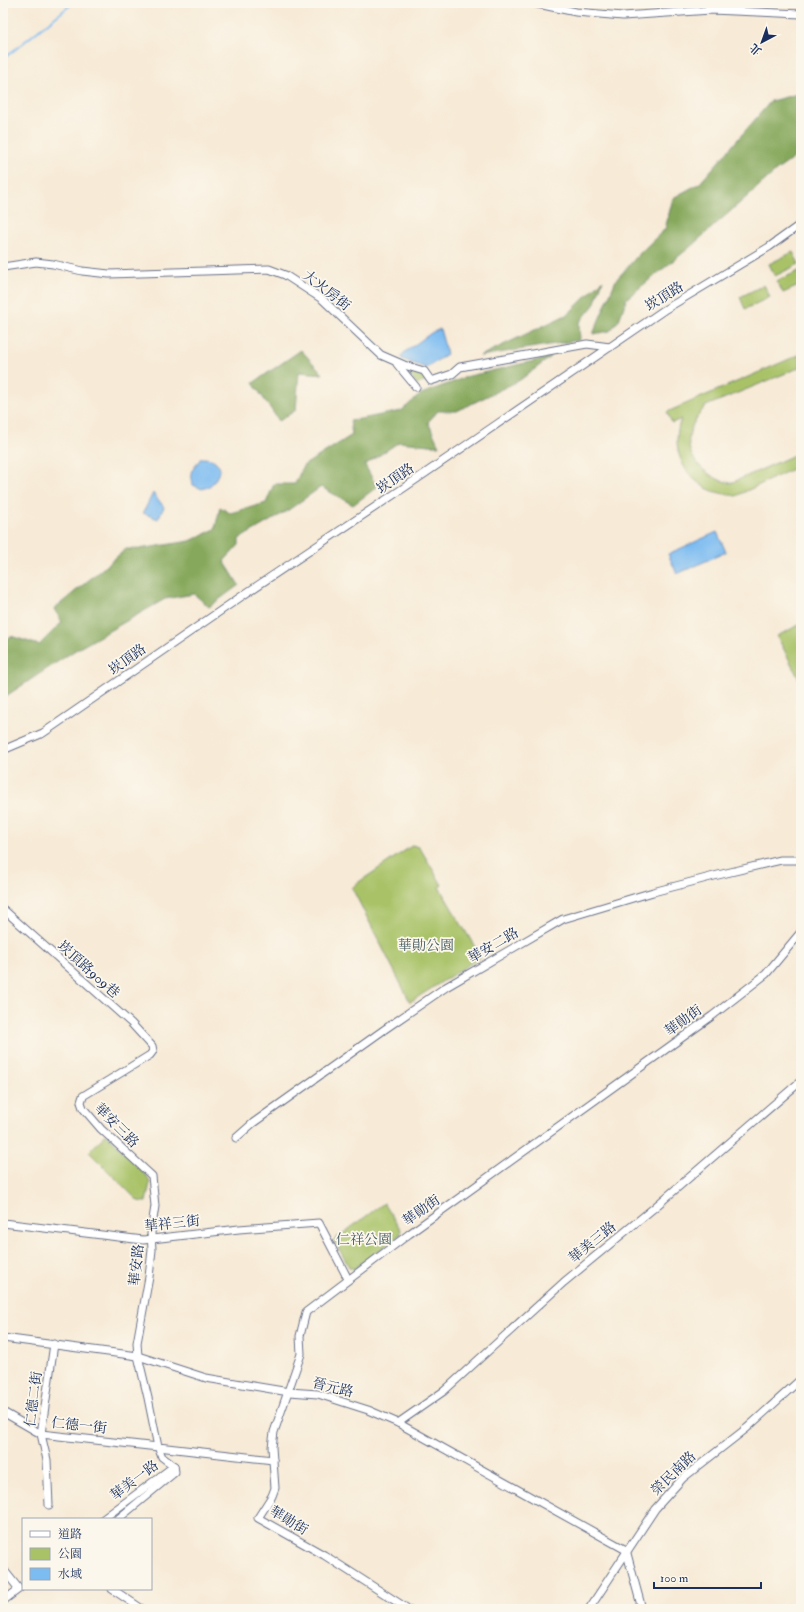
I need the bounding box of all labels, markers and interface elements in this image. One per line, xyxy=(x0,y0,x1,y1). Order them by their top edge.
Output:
north arrow xyxy=(742,22,782,62)
text: 北 xyxy=(747,41,764,58)
street label: 大火房街 xyxy=(299,266,354,314)
street label: 崁頂路 xyxy=(642,278,687,315)
street label: 崁頂路 xyxy=(373,460,417,497)
street label: 崁頂路 xyxy=(105,640,149,678)
street label: 華安二路 xyxy=(465,924,522,967)
street label: 崁頂路909巷 xyxy=(54,937,123,1002)
park label: 華勛公園 xyxy=(398,937,454,954)
street label: 華勛街 xyxy=(661,1001,705,1040)
street label: 華安三路 xyxy=(91,1100,142,1151)
street label: 華勛街 xyxy=(399,1191,443,1229)
street label: 華祥三街 xyxy=(143,1212,201,1235)
street label: 華美三路 xyxy=(565,1218,619,1267)
park label: 仁祥公園 xyxy=(336,1231,392,1248)
street label: 華安路 xyxy=(126,1243,147,1287)
street label: 仁德二街 xyxy=(22,1370,45,1428)
street label: 晉元路 xyxy=(310,1374,355,1401)
street label: 仁德一街 xyxy=(50,1414,108,1437)
street label: 榮民南路 xyxy=(647,1448,699,1499)
street label: 華美一路 xyxy=(107,1457,162,1504)
street label: 華勛街 xyxy=(266,1502,311,1539)
legend xyxy=(22,1518,152,1590)
text: 道路 xyxy=(58,1527,82,1542)
text: 公園 xyxy=(58,1547,82,1562)
scale bar xyxy=(654,1564,761,1590)
text: 水域 xyxy=(58,1567,82,1582)
text: 100 m xyxy=(660,1571,689,1586)

